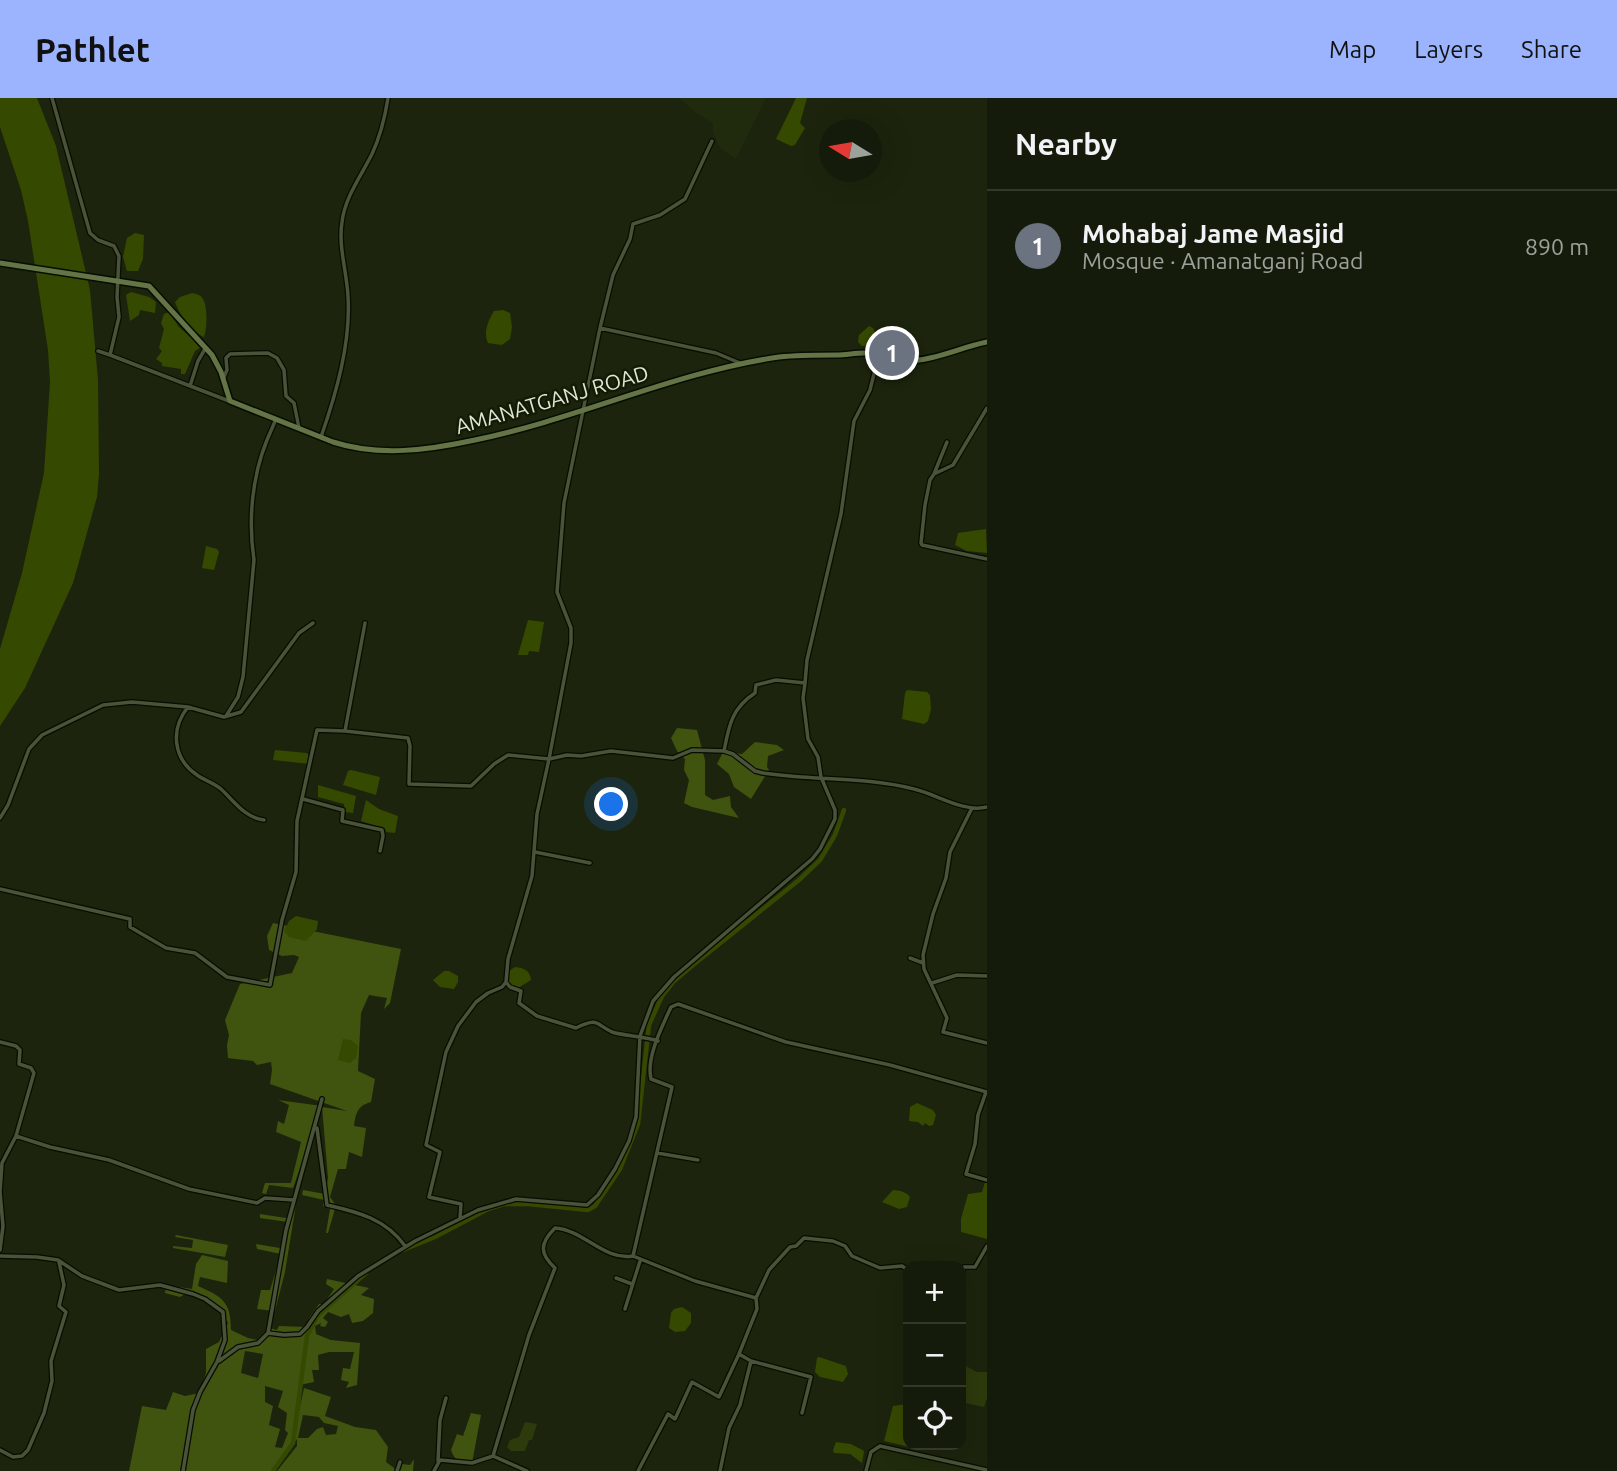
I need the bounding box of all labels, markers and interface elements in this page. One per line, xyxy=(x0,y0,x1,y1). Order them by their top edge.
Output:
text: Pathlet xyxy=(35,31,150,68)
text: Map xyxy=(1329,36,1376,63)
text: Layers xyxy=(1414,36,1483,63)
text: Share xyxy=(1521,36,1582,63)
north arrow xyxy=(819,119,882,182)
text: Nearby xyxy=(1015,127,1117,161)
text: Mohabaj Jame Masjid xyxy=(1082,219,1344,248)
text: 1 xyxy=(1032,234,1044,259)
text: 890 m xyxy=(1525,234,1589,259)
text: Mosque · Amanatganj Road xyxy=(1082,248,1364,273)
pin: 1 xyxy=(869,327,915,379)
street label: AMANATGANJ ROAD xyxy=(452,360,651,438)
your location xyxy=(594,787,628,821)
map controls xyxy=(903,1261,966,1450)
button: + xyxy=(903,1261,966,1324)
button: − xyxy=(903,1324,966,1387)
button: locate xyxy=(903,1387,966,1450)

